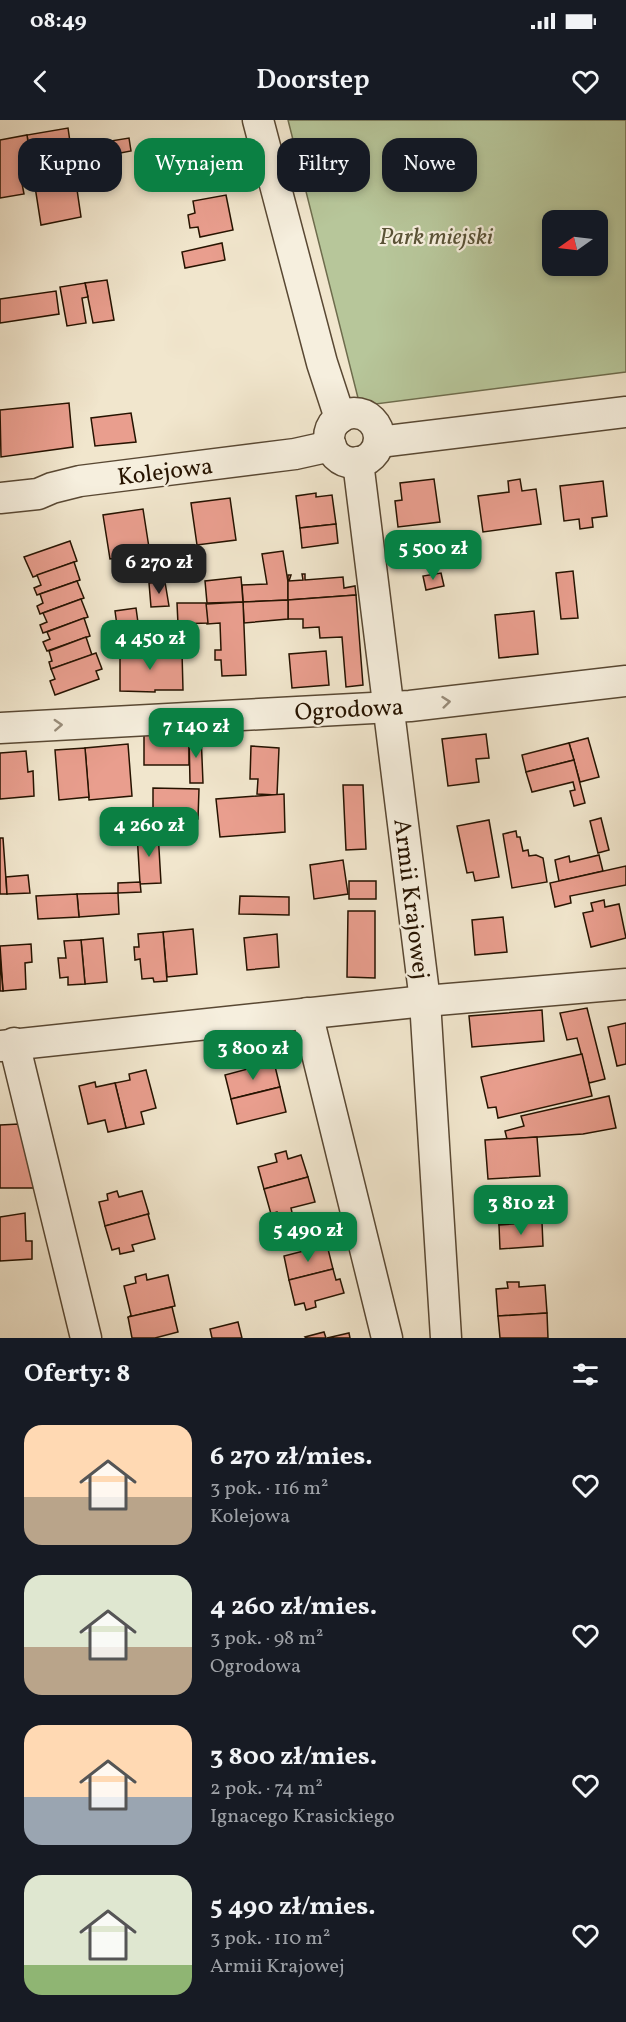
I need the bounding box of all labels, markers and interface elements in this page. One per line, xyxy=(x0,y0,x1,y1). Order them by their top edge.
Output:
text: 08:49 xyxy=(30,6,87,37)
text: Doorstep xyxy=(256,62,370,100)
icon: back xyxy=(24,65,57,98)
icon: heart xyxy=(569,65,602,98)
chip: Kupno xyxy=(18,138,122,192)
chip: Wynajem xyxy=(134,138,265,192)
chip: Filtry xyxy=(277,138,370,192)
chip: Nowe xyxy=(382,138,477,192)
north arrow xyxy=(542,210,608,276)
map controls xyxy=(542,210,608,276)
park label: Park miejski xyxy=(379,221,494,255)
street label: Kolejowa xyxy=(115,450,215,496)
pin: 5 500 zł xyxy=(371,530,495,581)
text: 5 500 zł xyxy=(399,535,467,563)
pin: 6 270 zł xyxy=(97,544,221,595)
text: 6 270 zł xyxy=(125,549,193,577)
pin: 4 450 zł xyxy=(88,620,212,671)
text: 4 450 zł xyxy=(115,625,185,653)
street label: Ogrodowa xyxy=(294,691,405,731)
one-way arrow xyxy=(441,696,450,709)
pin: 7 140 zł xyxy=(134,708,258,759)
text: 7 140 zł xyxy=(163,713,229,741)
one-way arrow xyxy=(54,719,63,732)
pin: 4 260 zł xyxy=(87,807,211,858)
text: 4 260 zł xyxy=(114,812,184,840)
street label: Armii Krajowej xyxy=(383,817,437,981)
pin: 3 800 zł xyxy=(191,1030,315,1081)
text: 3 800 zł xyxy=(218,1035,288,1063)
pin: 3 810 zł xyxy=(459,1185,583,1236)
text: 3 810 zł xyxy=(488,1190,554,1218)
pin: 5 490 zł xyxy=(246,1212,370,1263)
text: 5 490 zł xyxy=(273,1217,343,1245)
text: Oferty: 8 xyxy=(24,1356,130,1392)
icon: filters xyxy=(569,1358,602,1391)
text: 6 270 zł/mies. xyxy=(210,1439,373,1475)
icon: home xyxy=(72,1449,144,1521)
icon: heart xyxy=(569,1469,602,1502)
text: 3 pok. · 116 m² xyxy=(210,1475,328,1503)
text: Kolejowa xyxy=(210,1503,290,1531)
text: 4 260 zł/mies. xyxy=(210,1589,377,1625)
icon: home xyxy=(72,1599,144,1671)
icon: heart xyxy=(569,1619,602,1652)
text: 3 pok. · 98 m² xyxy=(210,1625,323,1653)
text: Ogrodowa xyxy=(210,1653,301,1681)
text: 3 800 zł/mies. xyxy=(210,1739,377,1775)
icon: home xyxy=(72,1749,144,1821)
icon: heart xyxy=(569,1769,602,1802)
text: 2 pok. · 74 m² xyxy=(210,1775,323,1803)
text: Ignacego Krasickiego xyxy=(210,1803,395,1831)
text: 5 490 zł/mies. xyxy=(210,1889,376,1925)
icon: home xyxy=(72,1899,144,1971)
icon: heart xyxy=(569,1919,602,1952)
text: 3 pok. · 110 m² xyxy=(210,1925,330,1953)
text: Armii Krajowej xyxy=(210,1953,345,1981)

